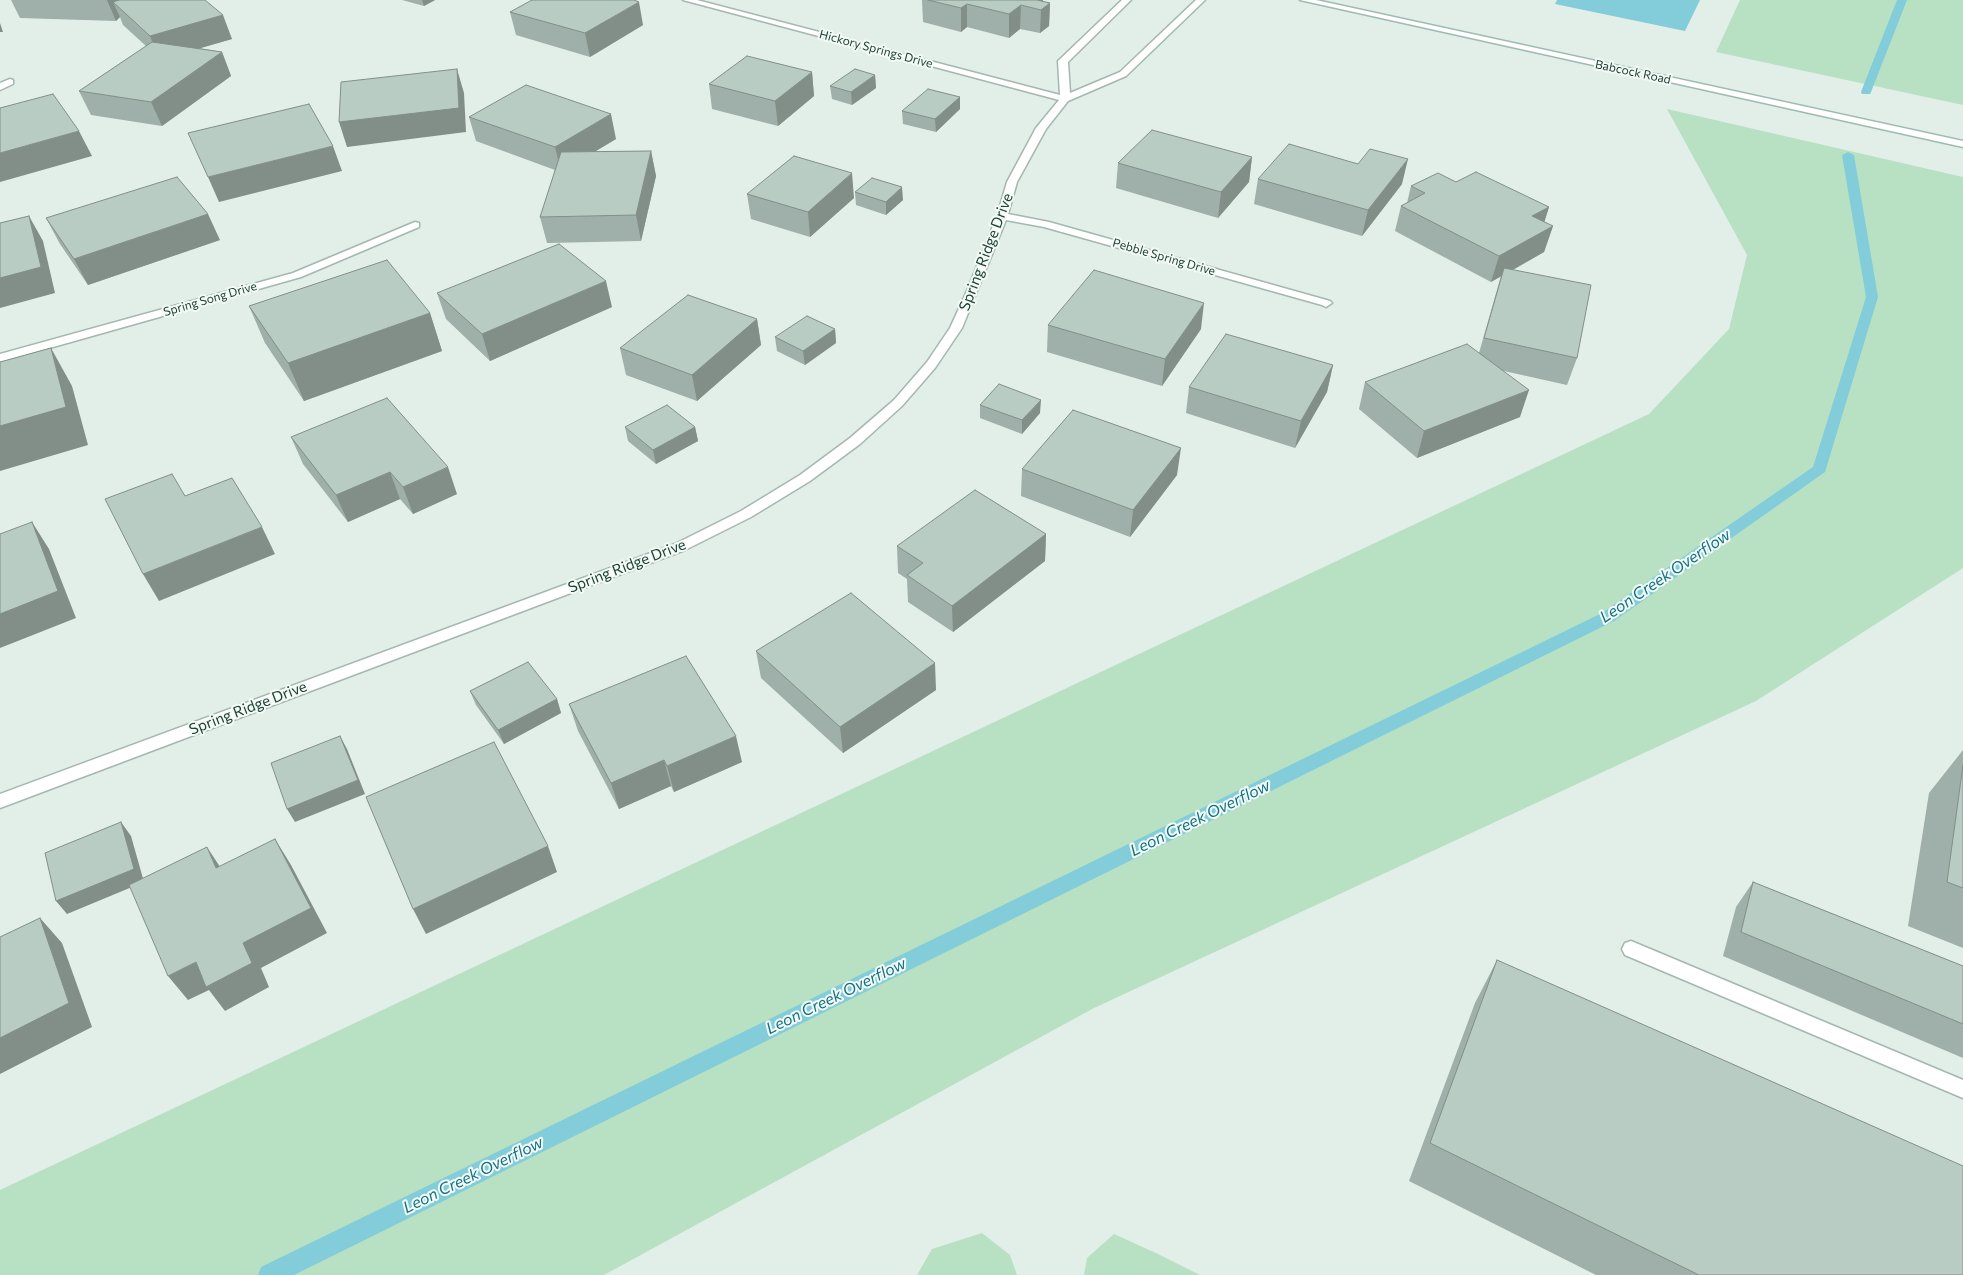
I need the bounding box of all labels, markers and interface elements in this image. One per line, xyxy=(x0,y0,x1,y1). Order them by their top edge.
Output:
street label: Hickory Springs Drive xyxy=(818,27,934,71)
street label: Babcock Road xyxy=(1594,57,1672,87)
street label: Spring Ridge Drive xyxy=(955,191,1017,313)
street label: Pebble Spring Drive xyxy=(1111,235,1217,279)
street label: Spring Song Drive xyxy=(162,279,258,319)
water label: Leon Creek Overflow xyxy=(1596,525,1734,627)
street label: Spring Ridge Drive xyxy=(566,535,688,597)
street label: Spring Ridge Drive xyxy=(187,677,309,739)
water label: Leon Creek Overflow xyxy=(1127,776,1273,860)
water label: Leon Creek Overflow xyxy=(763,954,909,1038)
water label: Leon Creek Overflow xyxy=(400,1133,546,1217)

